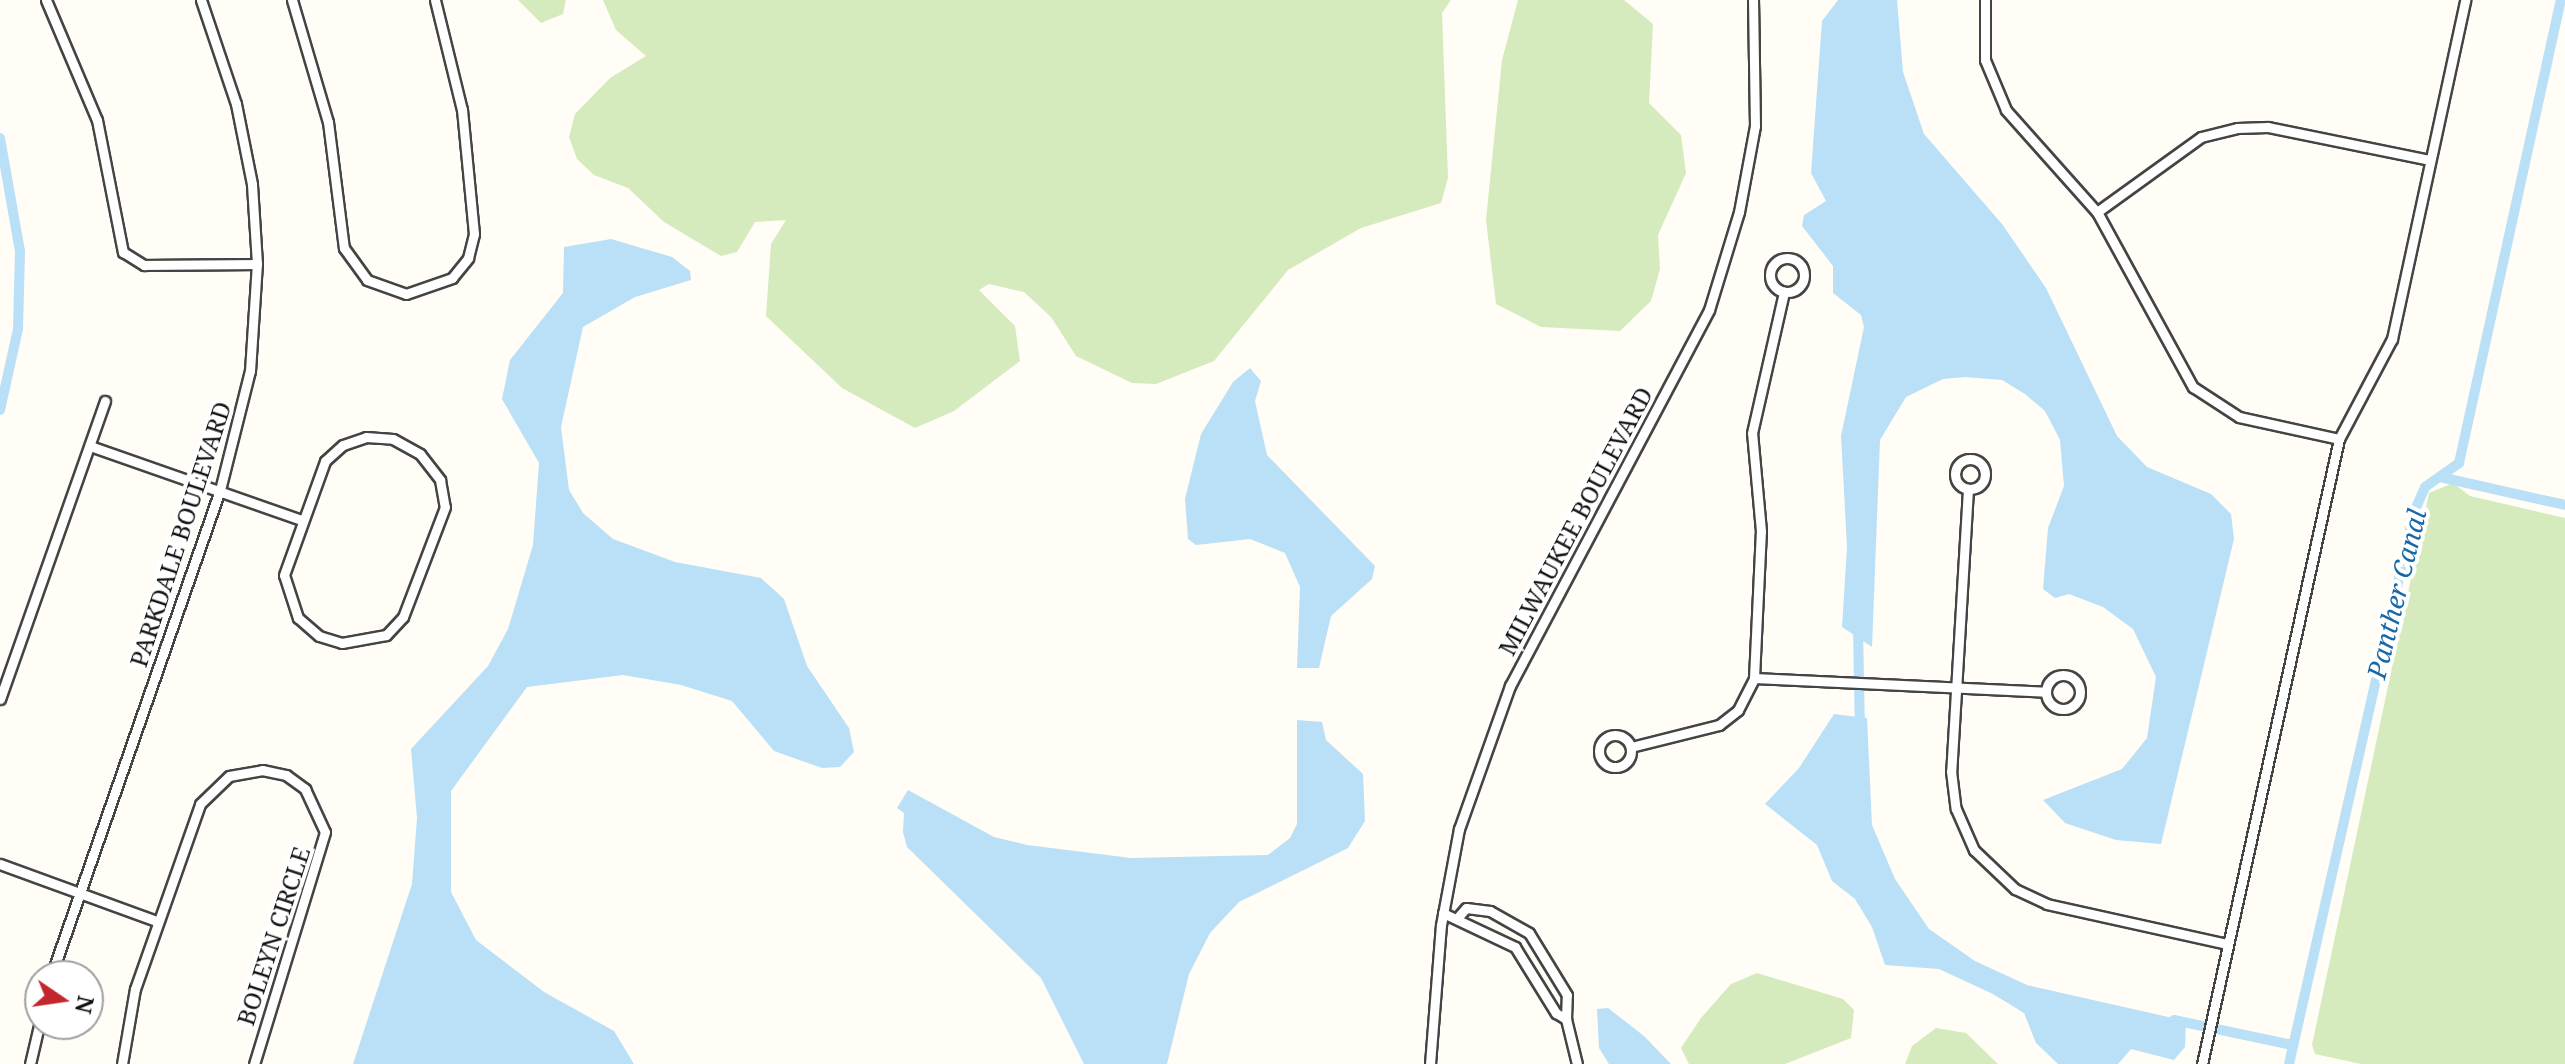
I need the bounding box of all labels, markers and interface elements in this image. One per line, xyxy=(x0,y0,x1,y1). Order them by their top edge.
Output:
street label: MILWAUKEE BOULEVARD xyxy=(1492,382,1658,660)
street label: PARKDALE BOULEVARD xyxy=(123,398,237,670)
water label: Panther Canal xyxy=(2361,506,2433,682)
street label: BOLEYN CIRCLE xyxy=(231,843,315,1029)
north arrow xyxy=(24,960,104,1040)
text: N xyxy=(69,993,102,1017)

